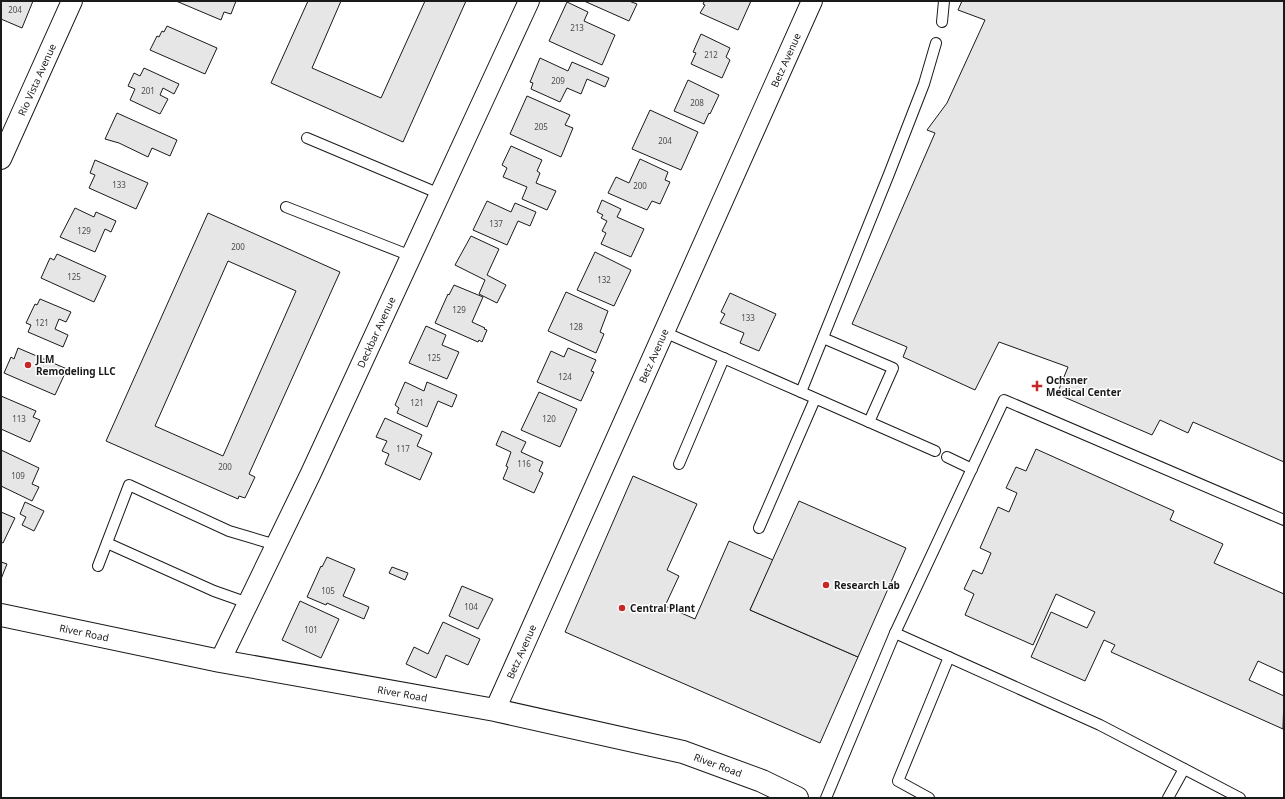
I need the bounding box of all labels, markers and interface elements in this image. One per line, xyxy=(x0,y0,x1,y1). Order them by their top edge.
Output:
house number: 204 xyxy=(8,4,22,15)
house number: 213 xyxy=(570,22,584,33)
street label: Betz Avenue xyxy=(767,30,804,89)
street label: Rio Vista Avenue xyxy=(14,41,59,118)
house number: 212 xyxy=(704,49,718,60)
house number: 209 xyxy=(551,75,565,86)
house number: 201 xyxy=(141,85,155,96)
house number: 208 xyxy=(690,97,704,108)
house number: 205 xyxy=(534,121,548,132)
house number: 204 xyxy=(658,135,672,146)
house number: 133 xyxy=(112,179,126,190)
house number: 200 xyxy=(633,180,647,191)
house number: 137 xyxy=(489,218,503,229)
house number: 129 xyxy=(77,225,91,236)
house number: 200 xyxy=(231,241,245,252)
house number: 125 xyxy=(67,271,81,282)
house number: 132 xyxy=(597,274,611,285)
street label: Deckbar Avenue xyxy=(354,294,399,370)
house number: 129 xyxy=(452,304,466,315)
house number: 133 xyxy=(741,312,755,323)
house number: 121 xyxy=(35,317,49,328)
house number: 128 xyxy=(569,321,583,332)
street label: Betz Avenue xyxy=(635,326,672,385)
place label: JLM Remodeling LLC xyxy=(35,352,116,378)
house number: 125 xyxy=(427,352,441,363)
marker: JLM Remodeling LLC xyxy=(23,360,33,370)
house number: 124 xyxy=(558,371,572,382)
place label: Ochsner Medical Center xyxy=(1046,373,1122,399)
marker: Ochsner Medical Center xyxy=(1031,380,1043,392)
house number: 121 xyxy=(410,397,424,408)
house number: 113 xyxy=(12,413,26,424)
house number: 120 xyxy=(542,413,556,424)
house number: 117 xyxy=(396,443,410,454)
house number: 116 xyxy=(517,458,531,469)
house number: 200 xyxy=(218,461,232,472)
house number: 109 xyxy=(11,470,25,481)
place label: Research Lab xyxy=(834,578,900,592)
marker: Research Lab xyxy=(821,580,831,590)
house number: 105 xyxy=(321,585,335,596)
house number: 104 xyxy=(464,601,478,612)
place label: Central Plant xyxy=(630,601,696,615)
marker: Central Plant xyxy=(617,603,627,613)
street label: River Road xyxy=(58,620,110,645)
street label: Betz Avenue xyxy=(503,622,540,681)
house number: 101 xyxy=(304,624,318,635)
street label: River Road xyxy=(376,682,428,705)
street label: River Road xyxy=(692,750,744,780)

